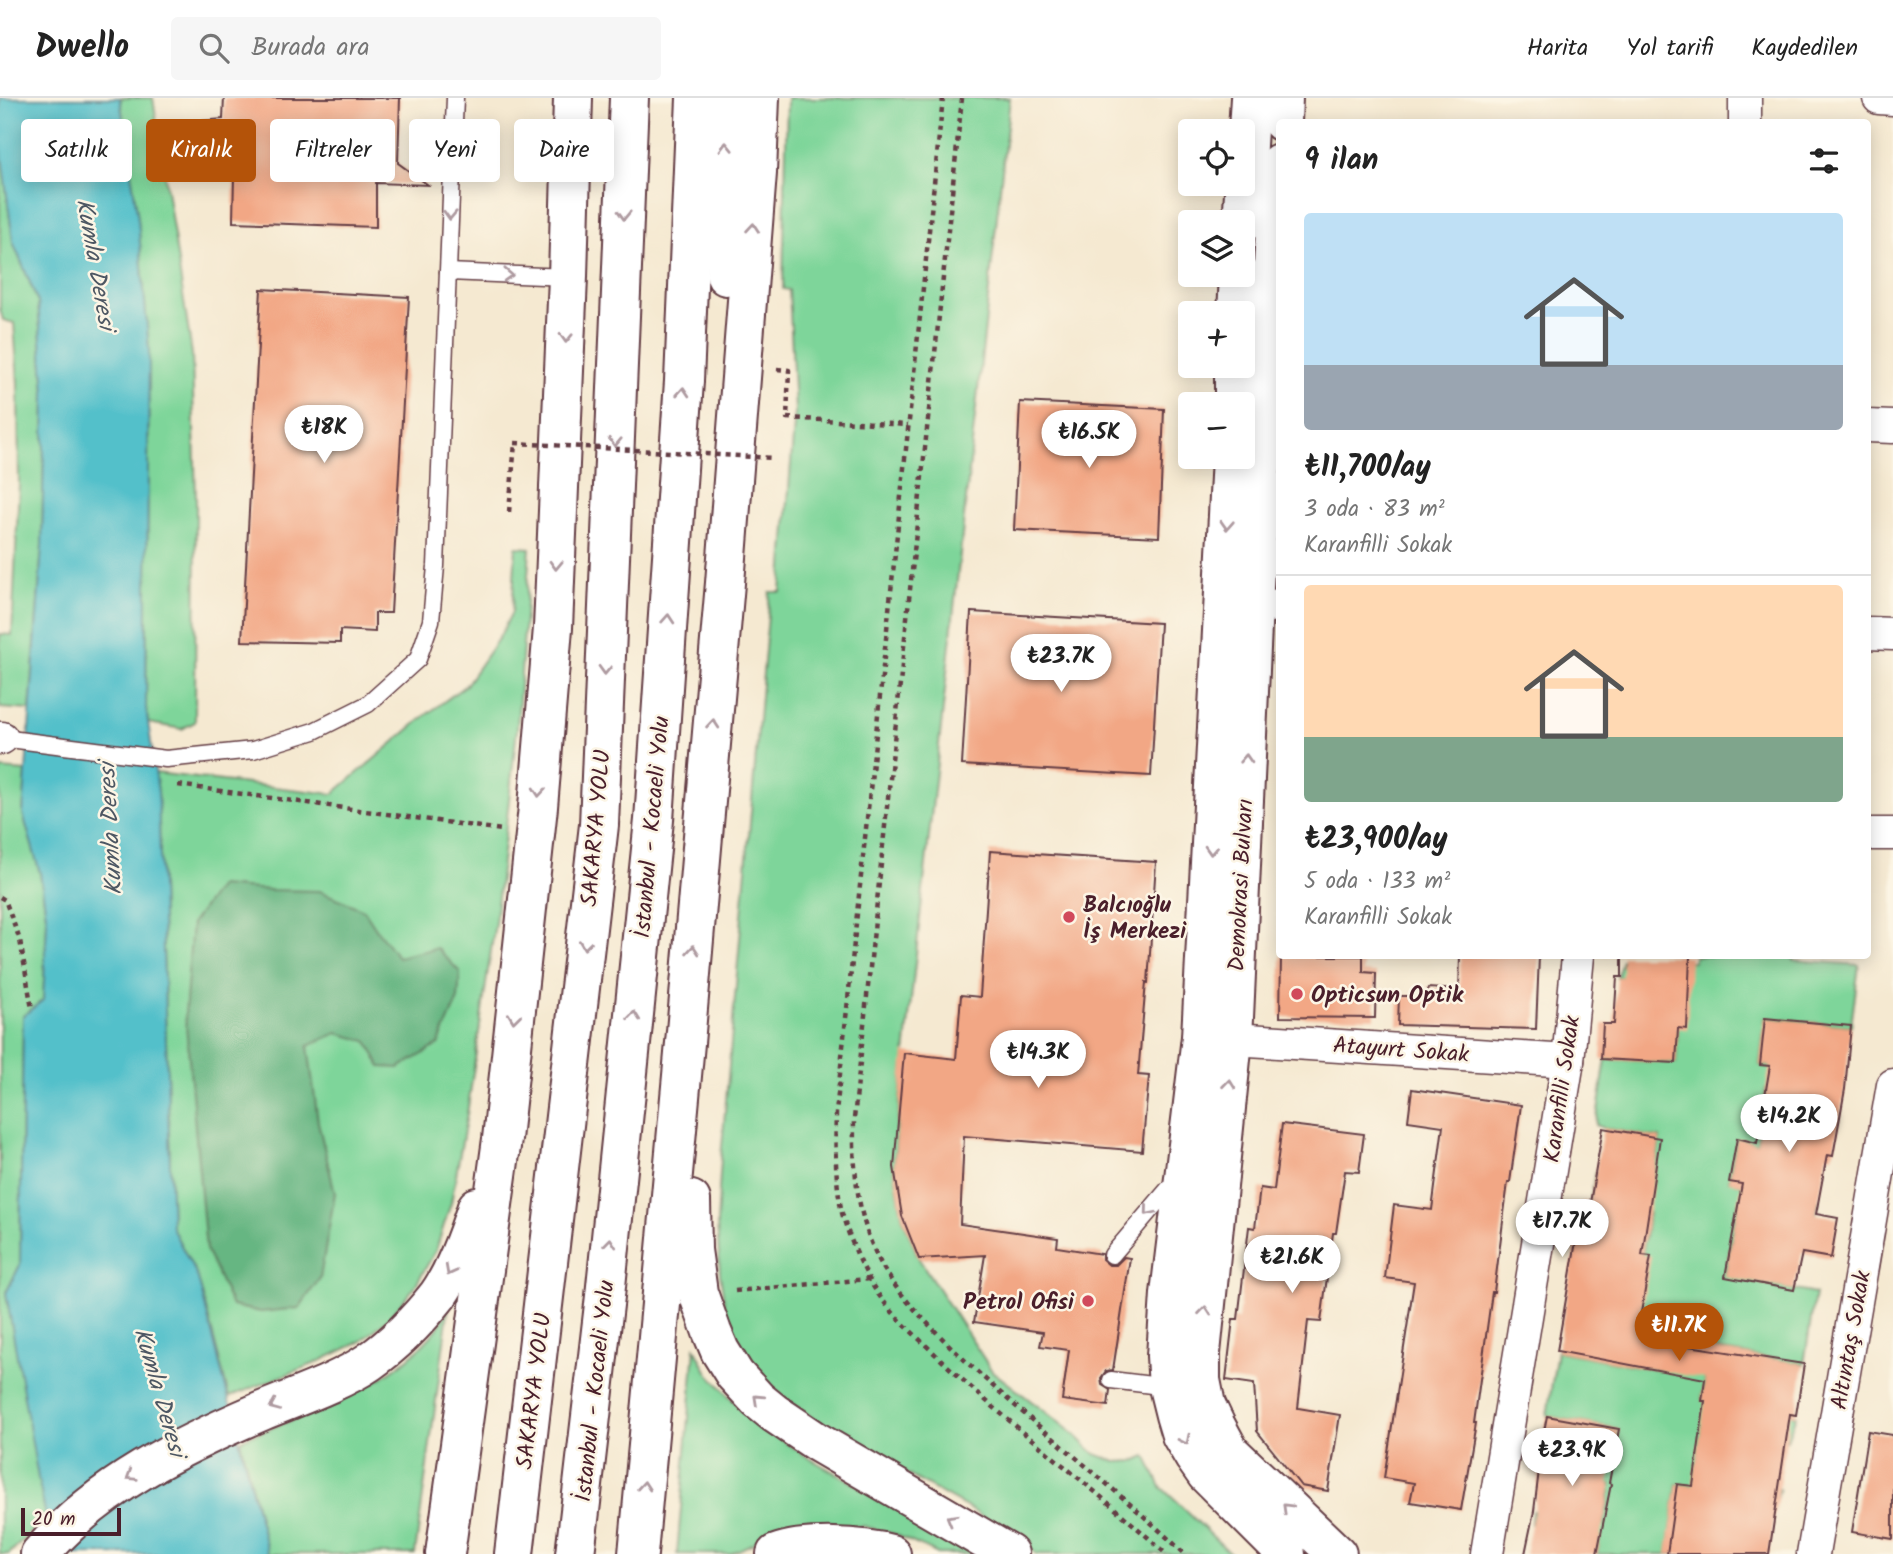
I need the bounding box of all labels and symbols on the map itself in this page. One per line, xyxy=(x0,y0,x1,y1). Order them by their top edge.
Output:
one-way arrow xyxy=(719,141,734,152)
water label: Kumla Deresi xyxy=(64,196,126,338)
one-way arrow xyxy=(443,210,458,221)
one-way arrow xyxy=(617,210,632,221)
one-way arrow xyxy=(745,223,760,234)
one-way arrow xyxy=(503,267,514,282)
one-way arrow xyxy=(558,332,573,343)
one-way arrow xyxy=(676,386,691,397)
pin: ₺18K xyxy=(283,406,365,465)
pin: ₺16.5K xyxy=(1032,410,1146,470)
one-way arrow xyxy=(607,437,622,448)
one-way arrow xyxy=(1220,520,1235,531)
one-way arrow xyxy=(548,560,563,571)
one-way arrow xyxy=(660,613,675,624)
pin: ₺23.7K xyxy=(1004,634,1118,694)
one-way arrow xyxy=(598,665,613,676)
street label: İstanbul - Kocaeli Yolu xyxy=(625,715,681,940)
one-way arrow xyxy=(705,718,720,729)
street label: SAKARYA YOLU xyxy=(572,748,622,908)
one-way arrow xyxy=(1239,754,1254,765)
water label: Kumla Deresi xyxy=(88,756,134,896)
one-way arrow xyxy=(532,787,547,798)
street label: Demokrasi Bulvarı xyxy=(1219,798,1265,972)
one-way arrow xyxy=(1203,845,1218,856)
place label: Balcıoğlu İş Merkezi xyxy=(1083,888,1187,950)
marker: Balcıoğlu İş Merkezi xyxy=(1061,909,1077,925)
one-way arrow xyxy=(577,939,592,951)
one-way arrow xyxy=(685,945,700,956)
place label: Opticsun Optik xyxy=(1311,978,1464,1014)
marker: Opticsun Optik xyxy=(1289,986,1305,1002)
one-way arrow xyxy=(626,1011,641,1022)
one-way arrow xyxy=(507,1013,522,1024)
street label: Karanfilli Sokak xyxy=(1535,1013,1591,1165)
street label: Atayurt Sokak xyxy=(1332,1028,1470,1074)
pin: ₺14.3K xyxy=(981,1030,1095,1090)
one-way arrow xyxy=(1221,1079,1236,1090)
pin: ₺14.2K xyxy=(1732,1094,1846,1154)
pin: ₺17.7K xyxy=(1505,1200,1619,1259)
one-way arrow xyxy=(1145,1203,1157,1216)
pin: ₺21.6K xyxy=(1235,1236,1349,1295)
one-way arrow xyxy=(602,1237,617,1248)
one-way arrow xyxy=(445,1264,459,1276)
street label: Altıntaş Sokak xyxy=(1822,1268,1882,1413)
street label: İstanbul - Kocaeli Yolu xyxy=(566,1279,626,1504)
place label: Petrol Ofisi xyxy=(963,1285,1075,1321)
marker: Petrol Ofisi xyxy=(1080,1293,1096,1309)
pin: ₺11.7K xyxy=(1622,1304,1736,1363)
one-way arrow xyxy=(1197,1305,1212,1316)
street label: SAKARYA YOLU xyxy=(508,1311,562,1471)
water label: Kumla Deresi xyxy=(122,1323,197,1467)
one-way arrow xyxy=(753,1395,766,1407)
one-way arrow xyxy=(269,1398,281,1412)
pin: ₺23.9K xyxy=(1515,1428,1629,1488)
one-way arrow xyxy=(1176,1433,1190,1445)
one-way arrow xyxy=(126,1467,139,1480)
one-way arrow xyxy=(636,1480,651,1491)
one-way arrow xyxy=(1283,1503,1296,1516)
scale bar xyxy=(21,1505,121,1537)
one-way arrow xyxy=(945,1514,958,1527)

